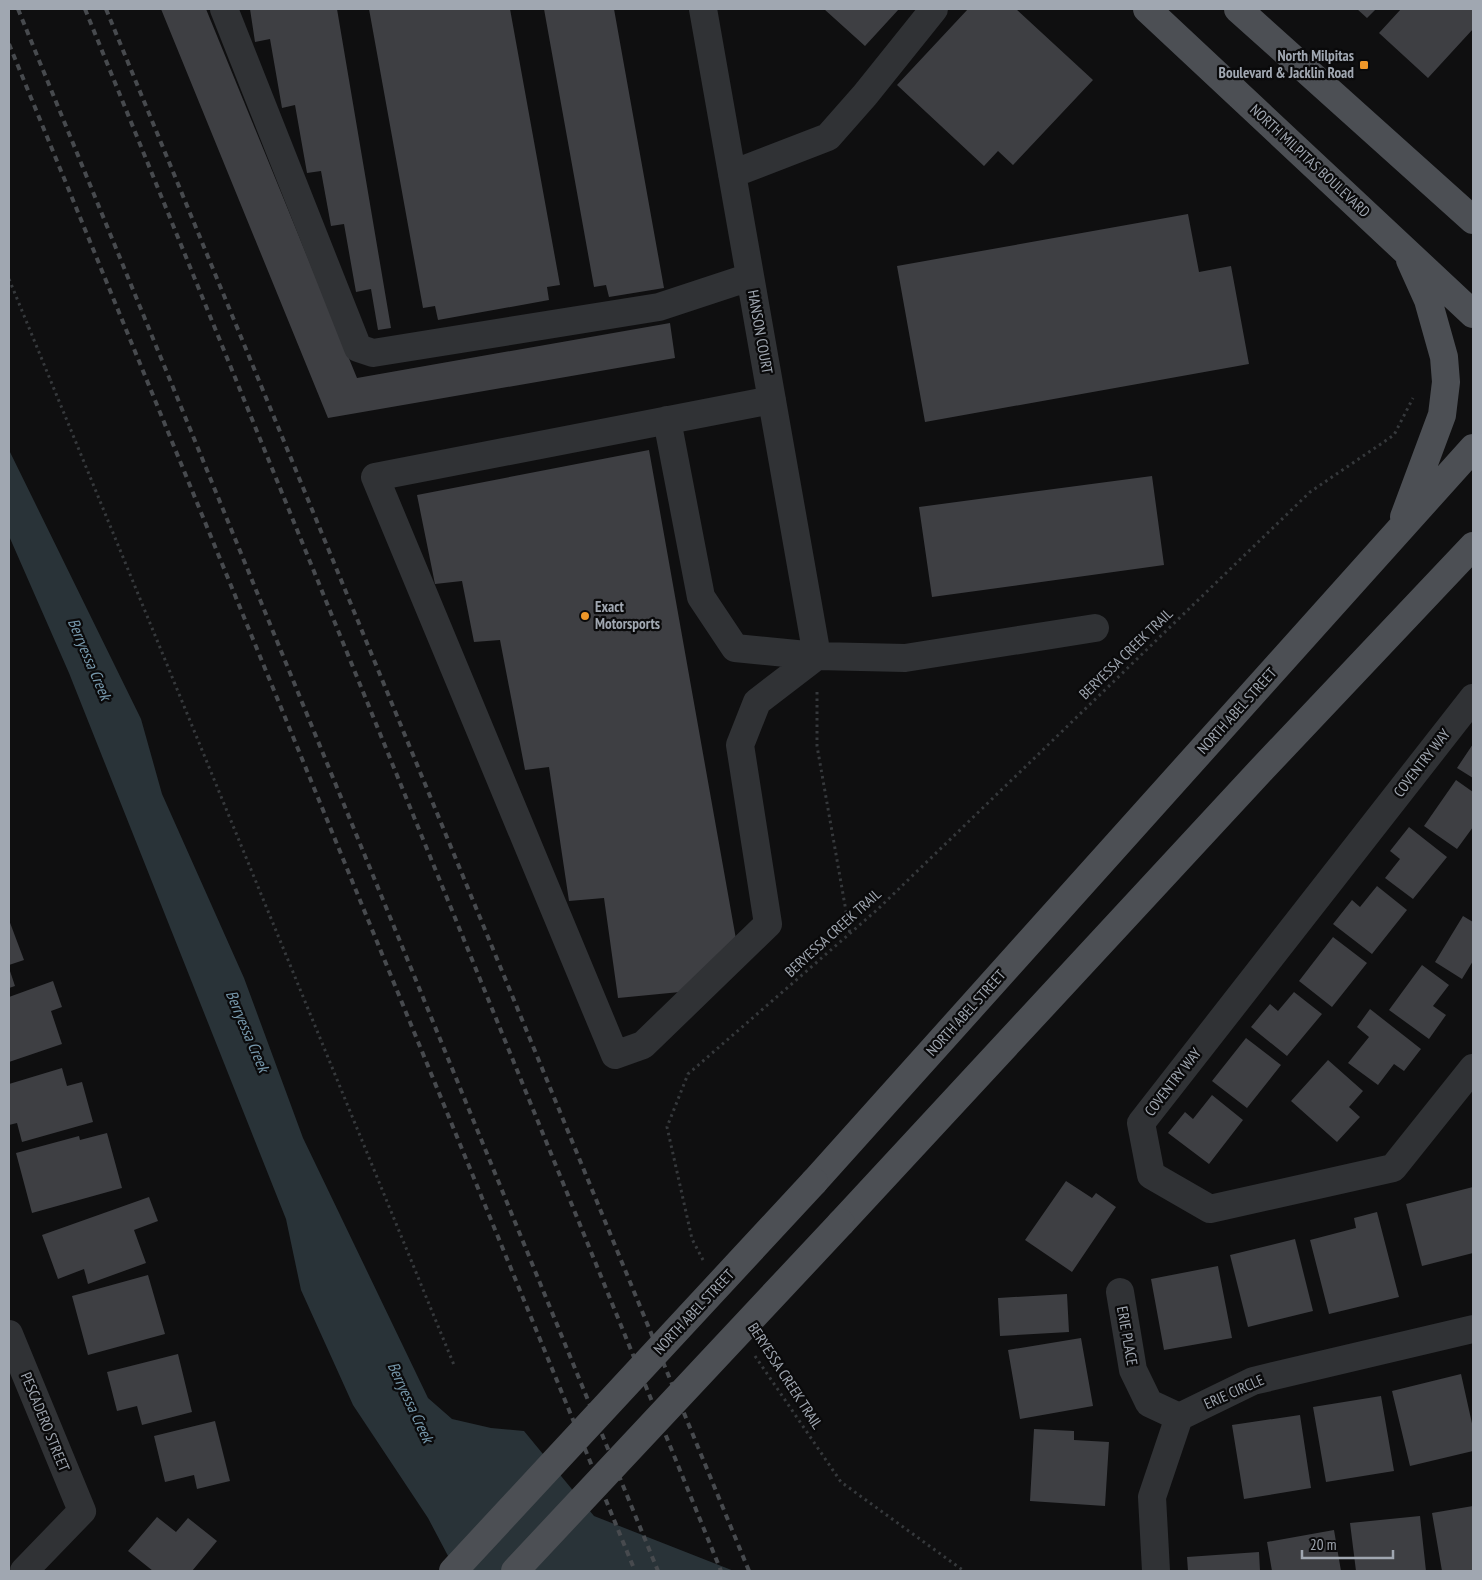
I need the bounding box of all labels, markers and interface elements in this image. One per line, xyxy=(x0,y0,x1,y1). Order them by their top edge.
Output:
place label: North Milpitas Boulevard & Jacklin Road xyxy=(1219,46,1354,82)
marker: North Milpitas Boulevard & Jacklin Road xyxy=(1358,59,1370,71)
street label: NORTH MILPITAS BOULEVARD xyxy=(1246,100,1374,221)
street label: HANSON COURT xyxy=(744,288,777,376)
place label: Exact Motorsports xyxy=(595,597,660,633)
street label: BERYESSA CREEK TRAIL xyxy=(1075,604,1177,703)
marker: Exact Motorsports xyxy=(579,610,591,622)
water label: Berryessa Creek xyxy=(64,615,117,705)
street label: NORTH ABEL STREET xyxy=(1193,663,1281,758)
street label: COVENTRY WAY xyxy=(1389,725,1454,801)
street label: BERYESSA CREEK TRAIL xyxy=(781,884,885,981)
street label: NORTH ABEL STREET xyxy=(922,965,1010,1060)
water label: Berryessa Creek xyxy=(222,987,275,1077)
street label: COVENTRY WAY xyxy=(1140,1044,1205,1120)
street label: NORTH ABEL STREET xyxy=(649,1265,738,1358)
street label: ERIE PLACE xyxy=(1113,1305,1142,1367)
street label: BERYESSA CREEK TRAIL xyxy=(744,1319,827,1433)
water label: Berryessa Creek xyxy=(384,1358,439,1447)
street label: PESCADERO STREET xyxy=(17,1369,74,1475)
street label: ERIE CIRCLE xyxy=(1201,1370,1267,1413)
scale bar xyxy=(1302,1528,1393,1560)
text: 20 m xyxy=(1310,1535,1336,1554)

